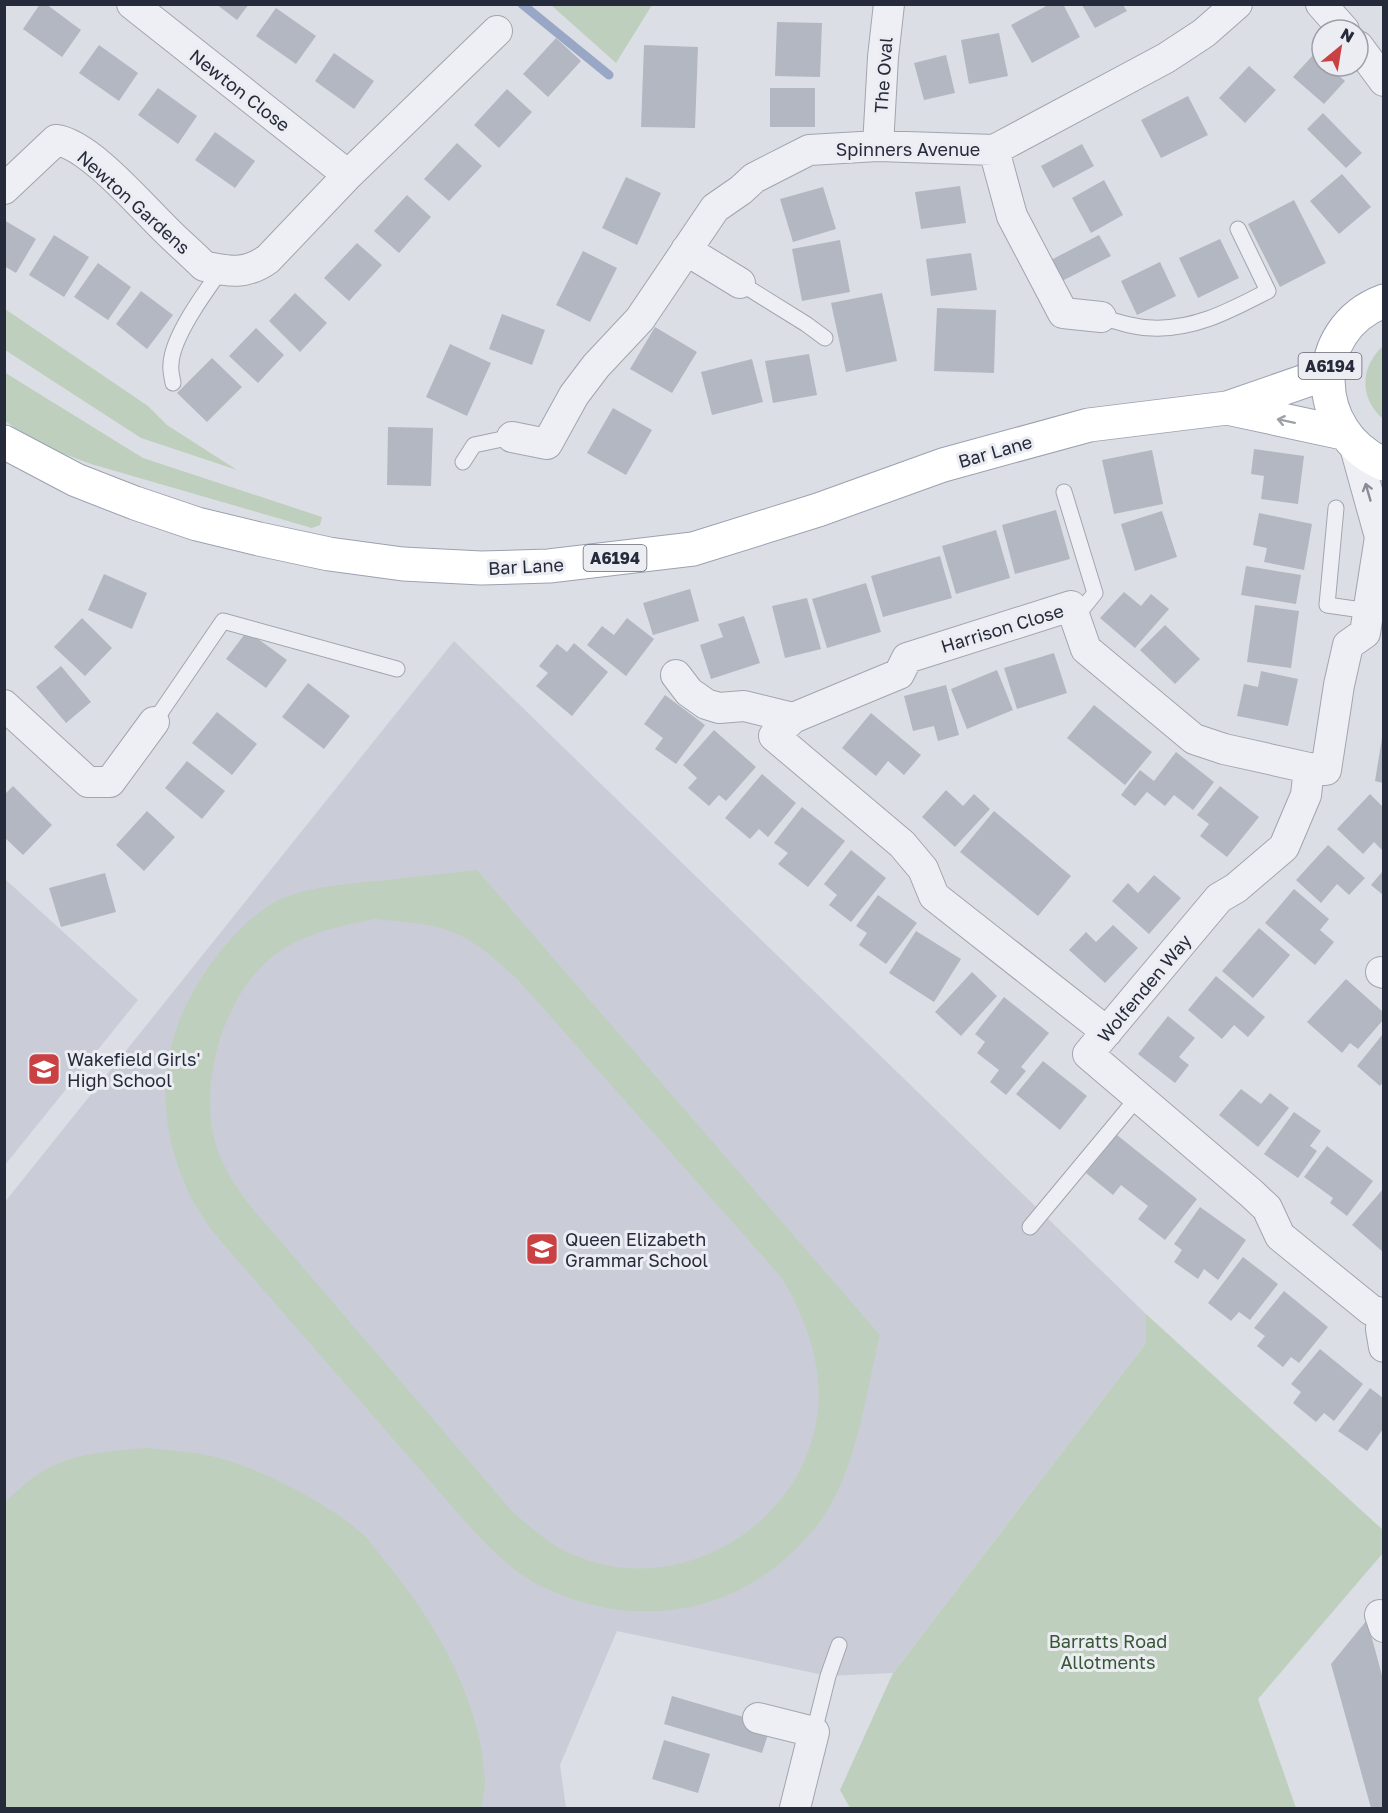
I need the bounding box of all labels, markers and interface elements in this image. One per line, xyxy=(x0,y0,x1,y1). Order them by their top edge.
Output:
north arrow xyxy=(1310,18,1370,78)
text: N xyxy=(1337,23,1358,47)
street label: The Oval xyxy=(869,36,897,114)
street label: Newton Close xyxy=(186,44,294,136)
street label: Spinners Avenue xyxy=(836,138,980,160)
street label: Newton Gardens xyxy=(73,146,195,258)
road number: A6194 xyxy=(1298,353,1362,379)
one-way arrow xyxy=(1276,414,1295,426)
street label: Bar Lane xyxy=(956,430,1034,472)
one-way arrow xyxy=(1361,483,1373,502)
road number: A6194 xyxy=(584,545,646,571)
street label: Bar Lane xyxy=(488,553,564,579)
street label: Harrison Close xyxy=(938,599,1066,657)
street label: Wolfenden Way xyxy=(1092,930,1196,1046)
place label: Wakefield Girls' High School xyxy=(67,1048,201,1091)
school or university icon: Wakefield Girls' High School xyxy=(26,1051,62,1087)
place label: Queen Elizabeth Grammar School xyxy=(565,1228,708,1271)
school or university icon: Queen Elizabeth Grammar School xyxy=(524,1231,560,1267)
park label: Barratts Road Allotments xyxy=(1049,1630,1167,1673)

